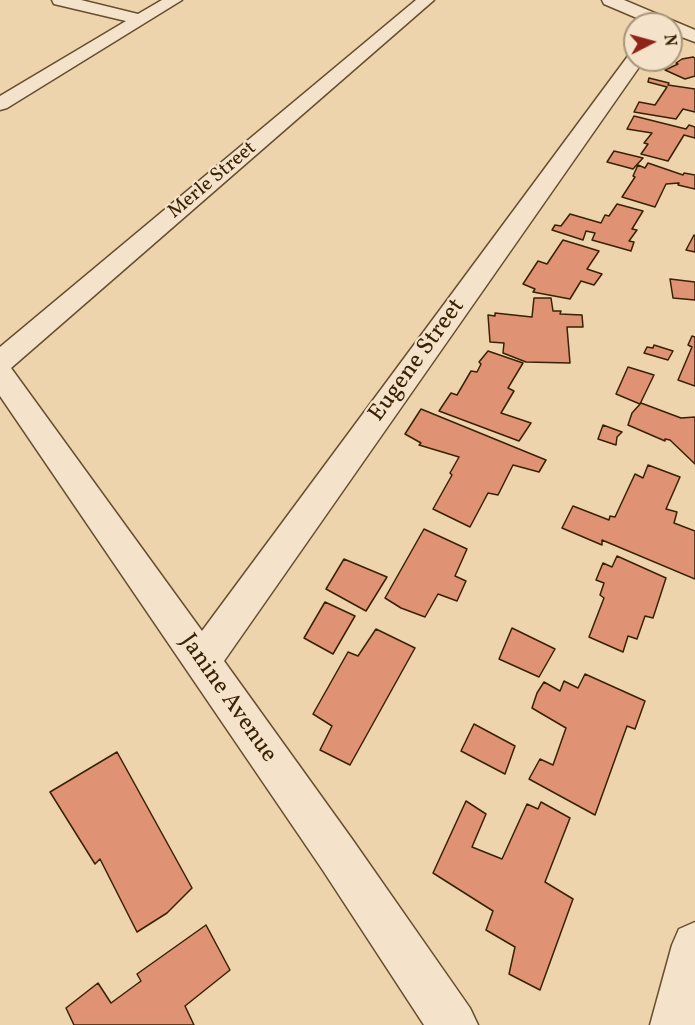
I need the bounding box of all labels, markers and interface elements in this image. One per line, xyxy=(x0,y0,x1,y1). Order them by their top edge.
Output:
north arrow xyxy=(623,12,683,72)
text: N xyxy=(657,33,680,47)
street label: Merle Street xyxy=(164,137,262,225)
street label: Eugene Street xyxy=(364,294,472,428)
street label: Janine Avenue xyxy=(172,629,282,769)

